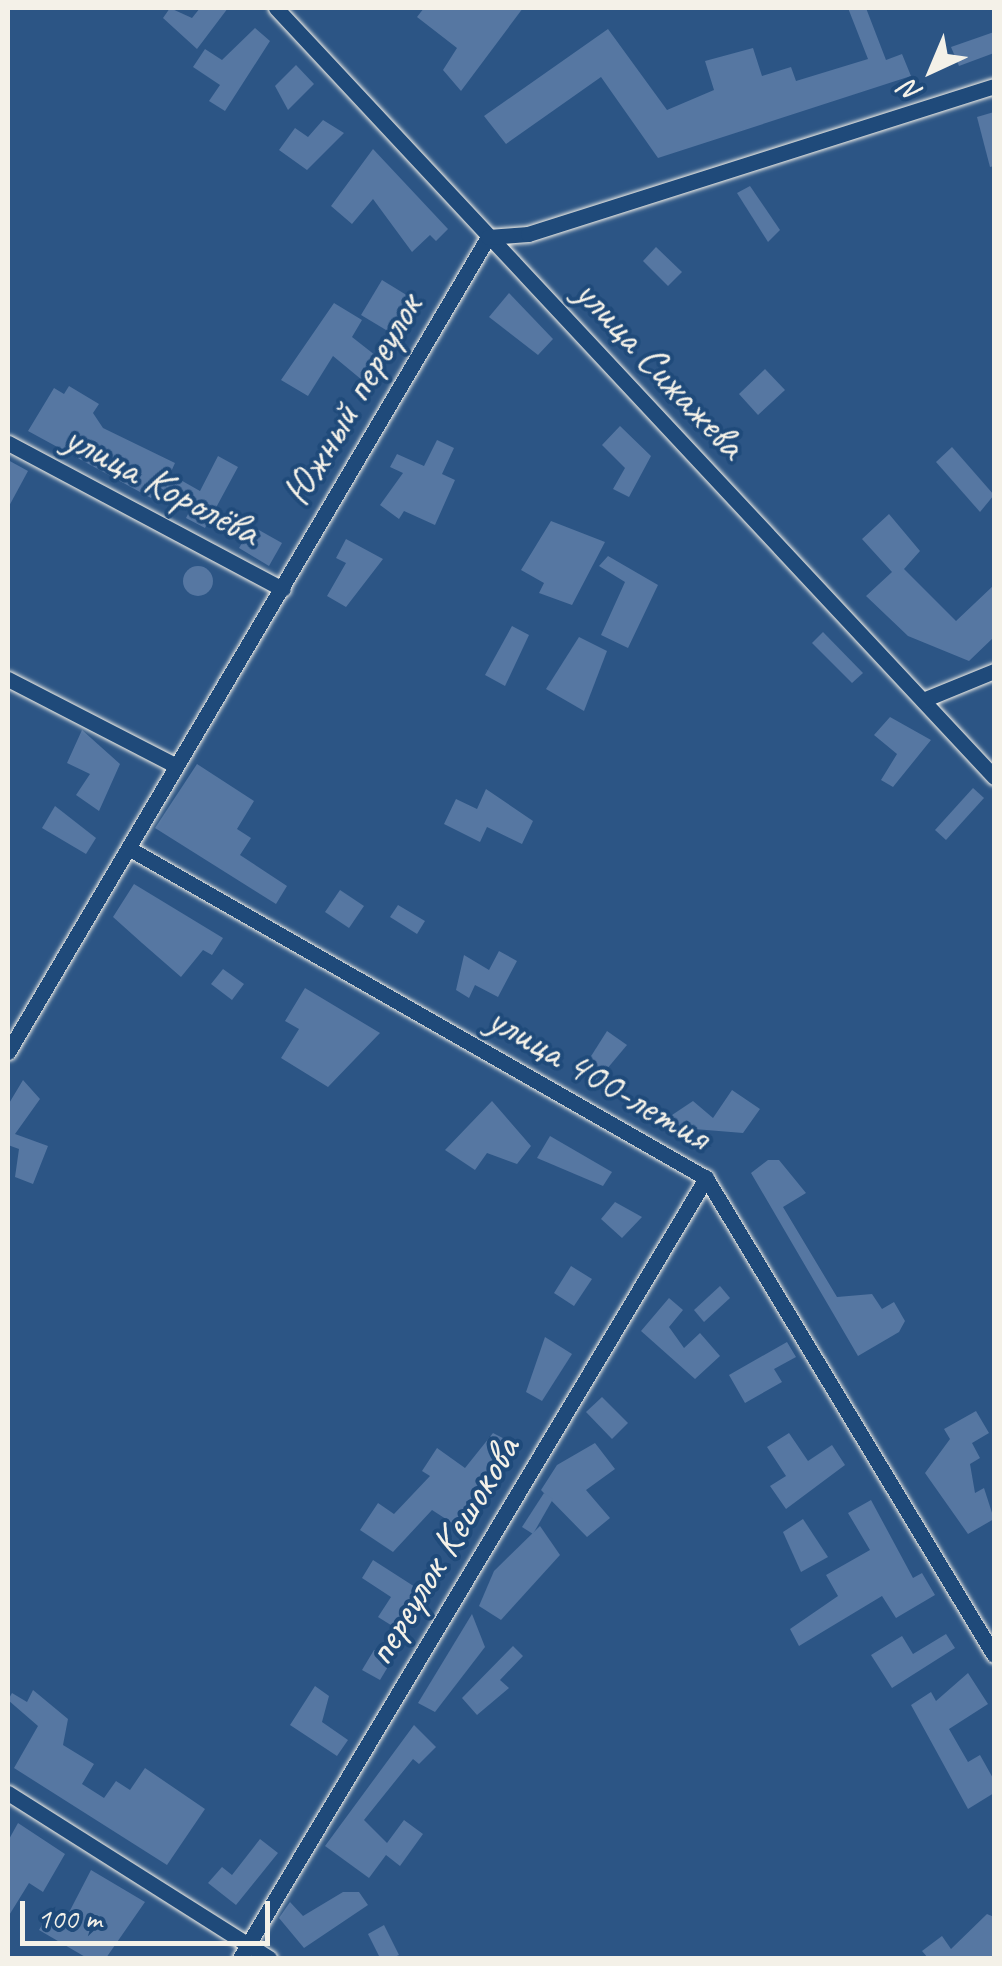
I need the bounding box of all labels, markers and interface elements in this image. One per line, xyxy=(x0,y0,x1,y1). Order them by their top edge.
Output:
north arrow xyxy=(882,20,982,120)
text: N xyxy=(892,73,929,111)
street label: улица Сижажева xyxy=(563,267,757,471)
street label: Южный переулок xyxy=(272,285,434,515)
street label: улица Королёва xyxy=(57,413,267,557)
street label: улица 400-летия xyxy=(479,994,719,1162)
street label: переулок Кешокова xyxy=(354,1426,532,1676)
scale bar xyxy=(25,1881,275,1943)
text: 100 m xyxy=(37,1899,102,1937)

